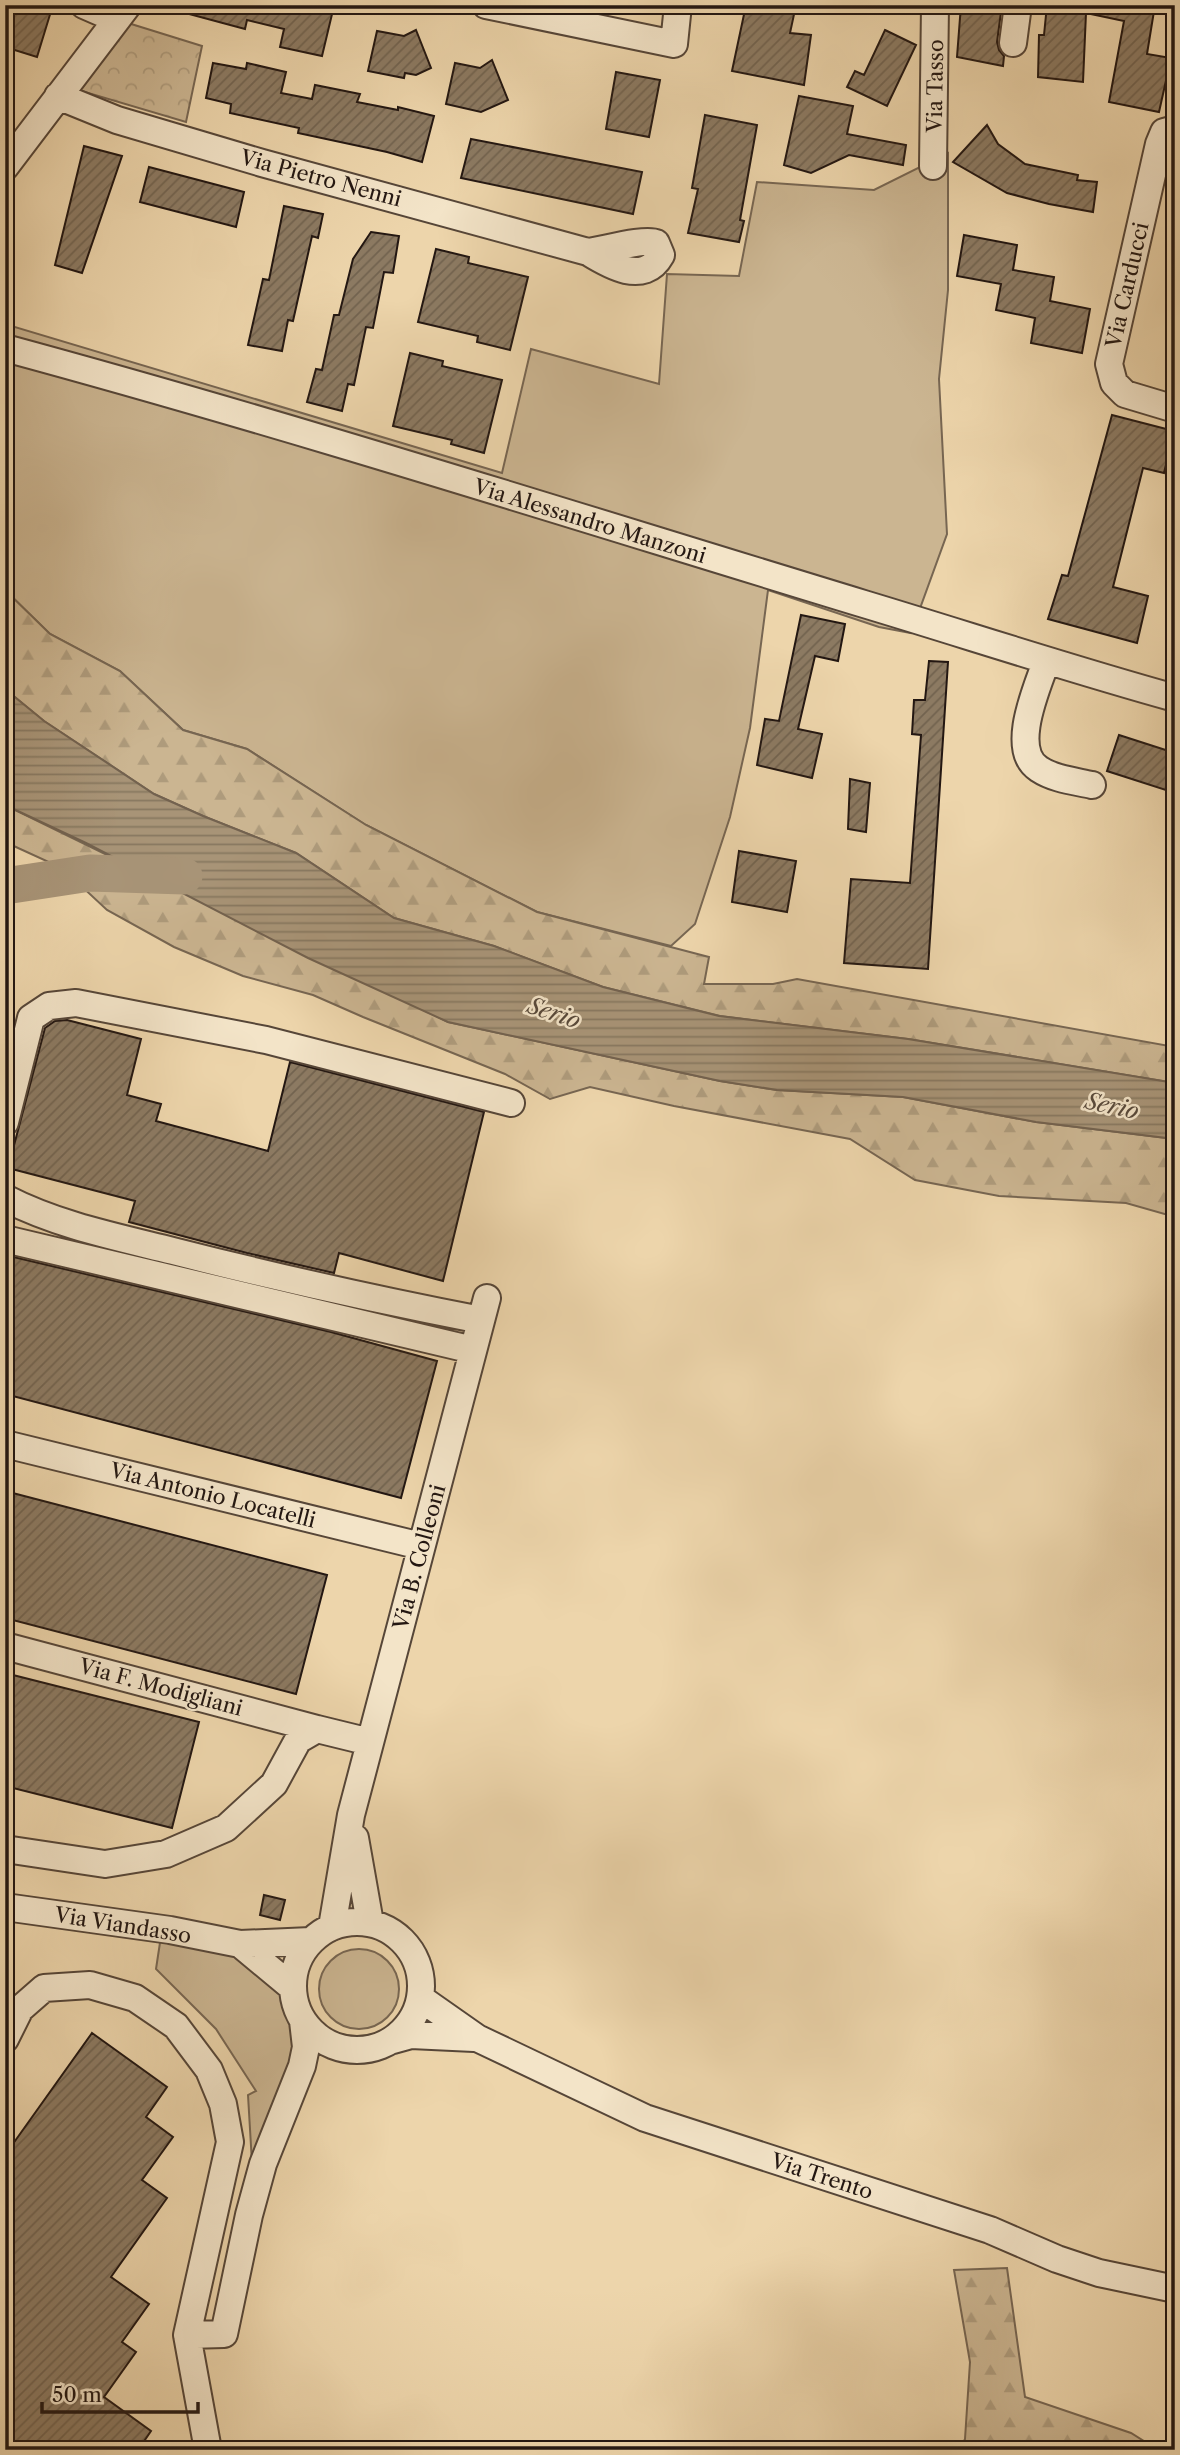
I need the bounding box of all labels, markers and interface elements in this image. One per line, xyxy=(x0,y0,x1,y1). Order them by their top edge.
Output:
street label: Via Tasso xyxy=(922,39,948,134)
street label: Via Pietro Nenni xyxy=(237,144,404,212)
street label: Via Carducci xyxy=(1100,220,1154,351)
street label: Via Alessandro Manzoni xyxy=(470,473,709,568)
water label: Serio xyxy=(522,991,584,1035)
water label: Serio xyxy=(1081,1086,1142,1125)
street label: Via Antonio Locatelli xyxy=(107,1457,318,1533)
street label: Via B. Colleoni xyxy=(387,1482,450,1633)
street label: Via F. Modigliani xyxy=(76,1653,245,1721)
street label: Via Viandasso xyxy=(52,1902,193,1948)
street label: Via Trento xyxy=(767,2147,876,2204)
scale bar xyxy=(42,2371,198,2415)
text: 50 m xyxy=(52,2382,102,2407)

